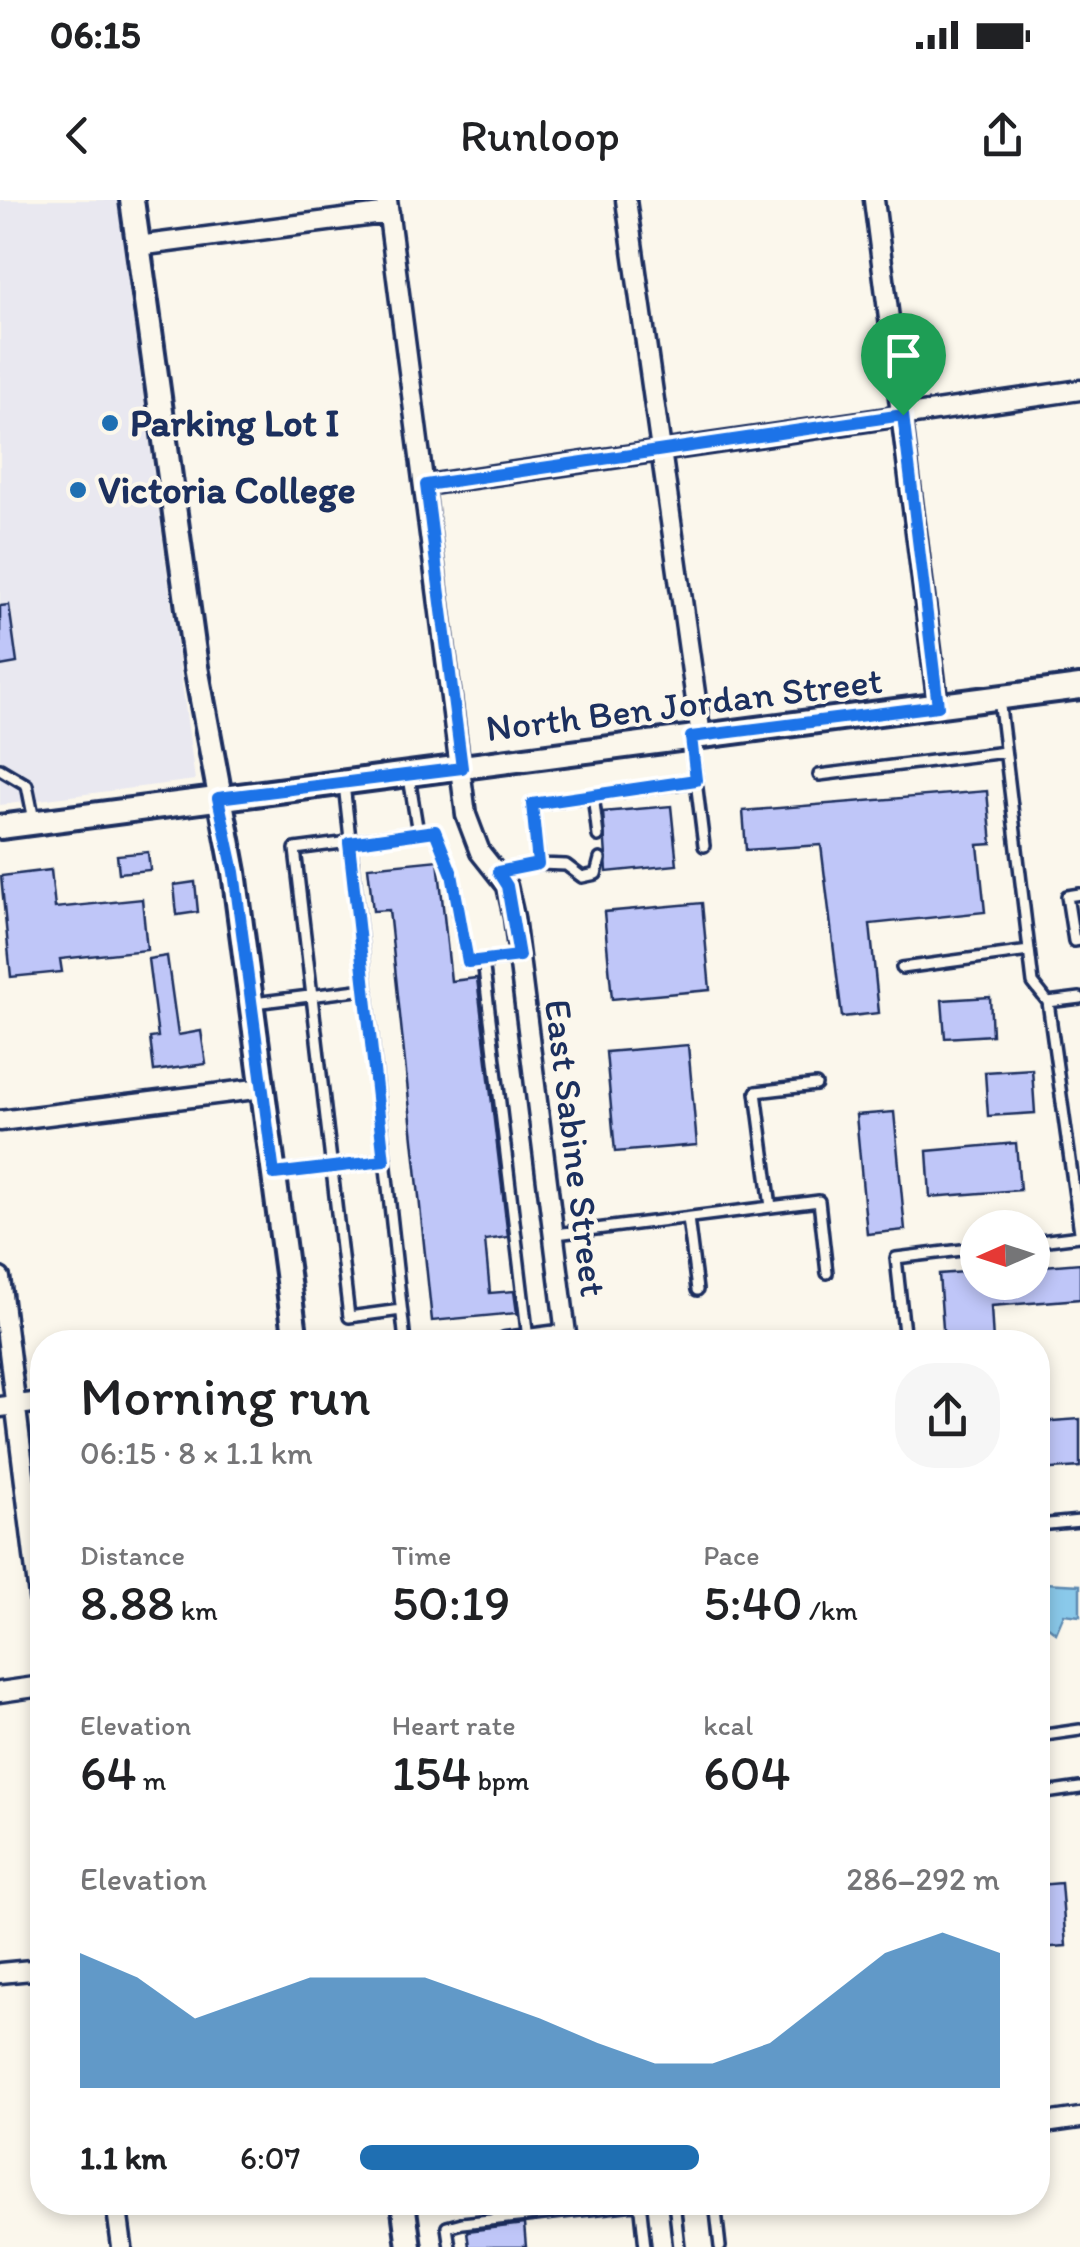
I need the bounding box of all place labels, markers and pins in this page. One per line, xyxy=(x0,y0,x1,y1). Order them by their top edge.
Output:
pin xyxy=(861,313,946,416)
place label: Parking Lot I xyxy=(130,400,340,446)
marker: Parking Lot I xyxy=(99,412,121,434)
place label: Victoria College xyxy=(98,467,356,513)
marker: Victoria College xyxy=(67,479,89,501)

